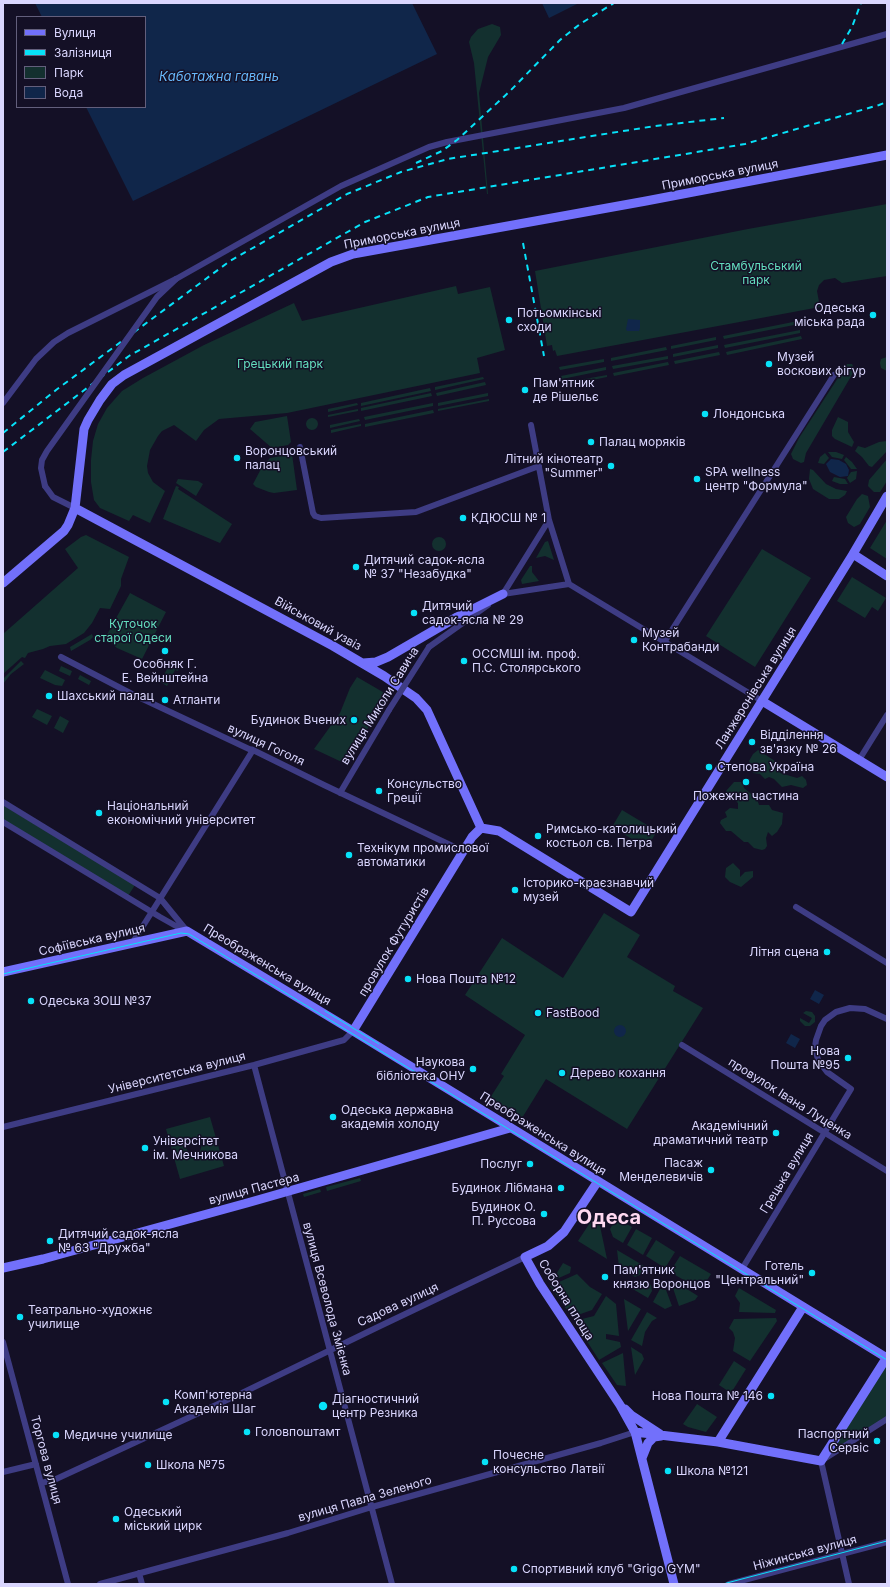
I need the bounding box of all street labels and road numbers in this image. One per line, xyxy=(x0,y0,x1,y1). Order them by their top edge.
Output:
street label: Приморська вулиця xyxy=(661,157,779,193)
street label: Приморська вулиця xyxy=(343,216,461,252)
street label: Військовий узвіз xyxy=(272,594,364,654)
street label: Ланжеронівська вулиця xyxy=(712,624,800,752)
street label: вулиця Миколи Савича xyxy=(338,645,422,767)
street label: вулиця Гоголя xyxy=(225,721,307,769)
street label: провулок Футуристів xyxy=(356,885,432,999)
street label: Софіївська вулиця xyxy=(37,921,147,959)
street label: Преображенська вулиця xyxy=(201,921,333,1009)
street label: Університетська вулиця xyxy=(107,1049,247,1097)
street label: провулок Івана Луценка xyxy=(726,1055,854,1143)
street label: Преображенська вулиця xyxy=(477,1089,609,1179)
street label: Грецька вулиця xyxy=(757,1130,817,1216)
street label: вулиця Пастера xyxy=(207,1170,301,1208)
street label: вулиця Всеволода Змієнка xyxy=(300,1221,354,1377)
street label: Соборна площа xyxy=(535,1257,597,1343)
street label: Садова вулиця xyxy=(355,1280,441,1330)
street label: Торгова вулиця xyxy=(27,1414,65,1506)
street label: вулиця Павла Зеленого xyxy=(296,1473,434,1525)
street label: Ніжинська вулиця xyxy=(752,1532,858,1574)

